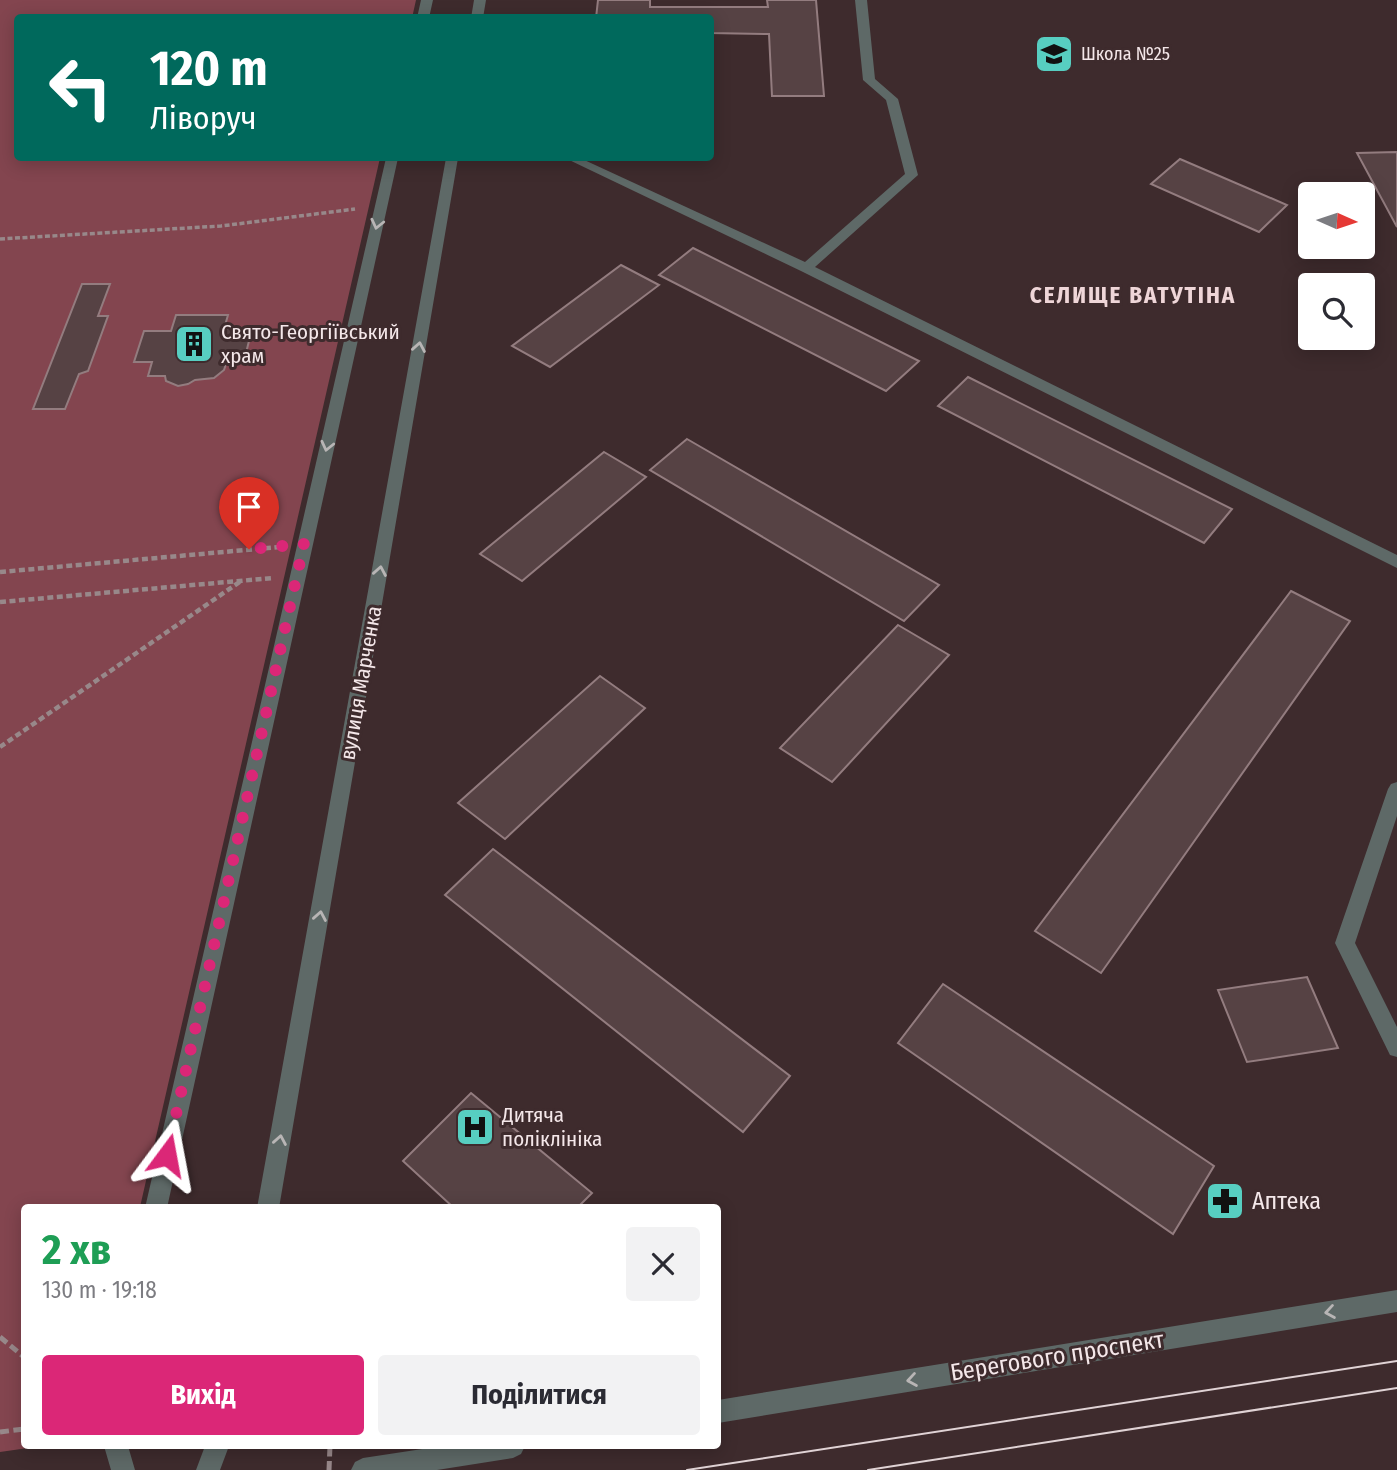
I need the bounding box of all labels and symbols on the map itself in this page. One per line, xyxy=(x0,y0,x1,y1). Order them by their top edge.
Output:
school or university icon: Школа №25 xyxy=(1033,33,1075,75)
place label: Школа №25 xyxy=(1081,43,1170,65)
north arrow xyxy=(1298,182,1376,259)
one-way arrow xyxy=(371,218,385,230)
district label: СЕЛИЩЕ ВАТУТІНА xyxy=(1030,281,1236,309)
place label: Свято-Георгіївський храм xyxy=(221,319,400,369)
building icon: Свято-Георгіївський храм xyxy=(173,323,215,365)
one-way arrow xyxy=(411,341,426,353)
one-way arrow xyxy=(320,440,335,452)
pin xyxy=(219,477,279,549)
one-way arrow xyxy=(372,566,387,577)
street label: вулиця Марченка xyxy=(335,604,387,762)
one-way arrow xyxy=(311,910,326,922)
place label: Дитяча поліклініка xyxy=(501,1102,602,1152)
hospital icon: Дитяча поліклініка xyxy=(454,1106,496,1148)
position arrow xyxy=(130,1118,204,1192)
one-way arrow xyxy=(272,1134,287,1146)
pharmacy icon: Аптека xyxy=(1204,1180,1246,1222)
place label: Аптека xyxy=(1252,1187,1321,1215)
one-way arrow xyxy=(1324,1304,1336,1319)
street label: Берегового проспект xyxy=(948,1325,1166,1387)
one-way arrow xyxy=(906,1372,918,1387)

